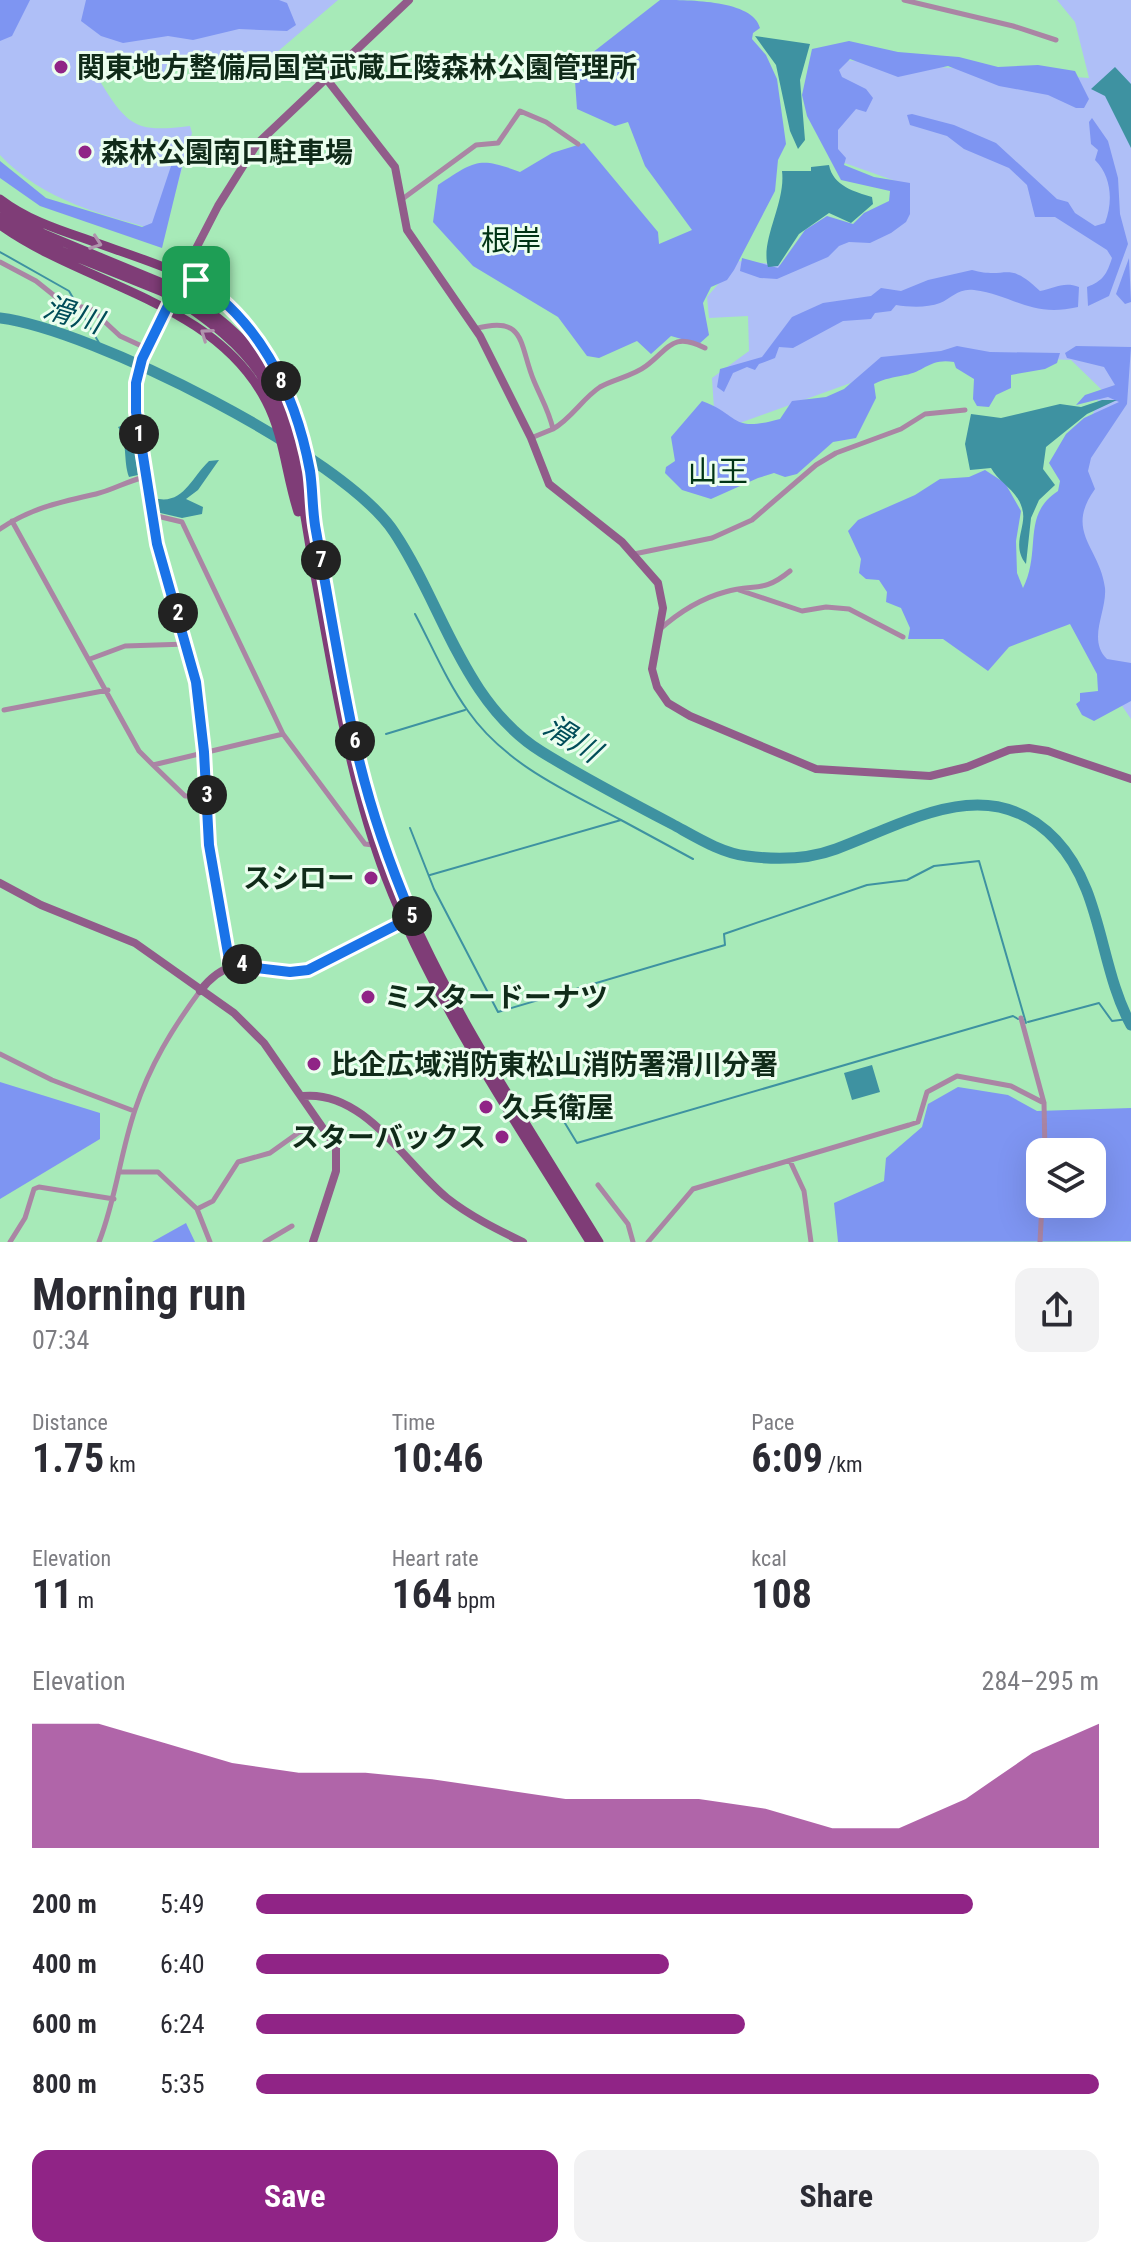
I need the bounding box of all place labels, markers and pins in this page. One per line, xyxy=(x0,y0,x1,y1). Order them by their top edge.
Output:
place label: 関東地方整備局国営武蔵丘陵森林公園管理所 xyxy=(77,51,637,84)
marker: 関東地方整備局国営武蔵丘陵森林公園管理所 xyxy=(52,58,70,76)
place label: 森林公園南口駐車場 xyxy=(101,136,353,169)
marker: 森林公園南口駐車場 xyxy=(76,143,94,161)
pin xyxy=(162,246,230,314)
pin: 8 xyxy=(261,361,301,401)
pin: 1 xyxy=(119,414,159,454)
pin: 7 xyxy=(301,540,341,580)
pin: 2 xyxy=(158,593,198,633)
pin: 6 xyxy=(335,721,375,761)
pin: 3 xyxy=(187,775,227,815)
place label: スシロー xyxy=(243,862,355,895)
marker: スシロー xyxy=(362,869,380,887)
pin: 5 xyxy=(392,896,432,936)
pin: 4 xyxy=(222,944,262,984)
place label: ミスタードーナツ xyxy=(384,981,608,1014)
marker: ミスタードーナツ xyxy=(359,988,377,1006)
place label: 比企広域消防東松山消防署滑川分署 xyxy=(330,1048,778,1081)
marker: 比企広域消防東松山消防署滑川分署 xyxy=(305,1055,323,1073)
place label: 久兵衛屋 xyxy=(502,1091,614,1124)
marker: 久兵衛屋 xyxy=(477,1098,495,1116)
place label: スターバックス xyxy=(291,1121,486,1154)
marker: スターバックス xyxy=(493,1128,511,1146)

